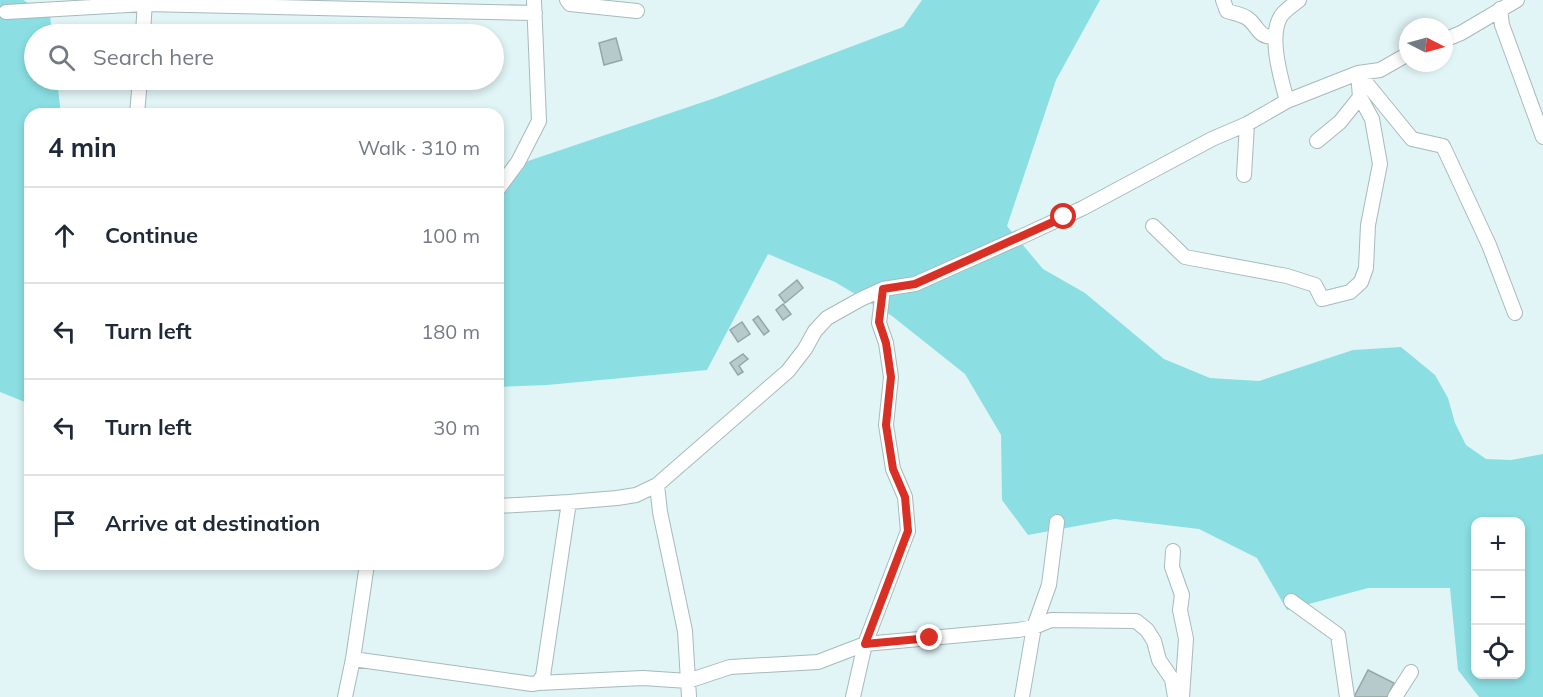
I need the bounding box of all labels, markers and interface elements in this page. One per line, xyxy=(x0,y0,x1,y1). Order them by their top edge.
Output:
north arrow xyxy=(1399,18,1453,72)
search box xyxy=(24,24,504,90)
icon: search xyxy=(45,41,78,74)
text: Search here xyxy=(93,43,214,71)
text: 4 min xyxy=(48,131,117,164)
text: Walk · 310 m xyxy=(358,135,480,160)
route start xyxy=(1050,203,1076,229)
icon: ahead xyxy=(48,219,81,252)
text: Continue xyxy=(105,221,198,249)
text: 100 m xyxy=(421,223,480,248)
icon: left xyxy=(48,315,81,348)
text: Turn left xyxy=(105,317,192,345)
text: 180 m xyxy=(421,319,480,344)
icon: left xyxy=(48,411,81,444)
text: Turn left xyxy=(105,413,192,441)
text: 30 m xyxy=(433,415,480,440)
icon: arrive xyxy=(48,507,81,540)
text: Arrive at destination xyxy=(105,509,320,537)
map controls xyxy=(1471,517,1525,679)
button: + xyxy=(1471,517,1525,571)
button: − xyxy=(1471,571,1525,625)
route end xyxy=(916,624,942,650)
button: locate xyxy=(1471,625,1525,679)

